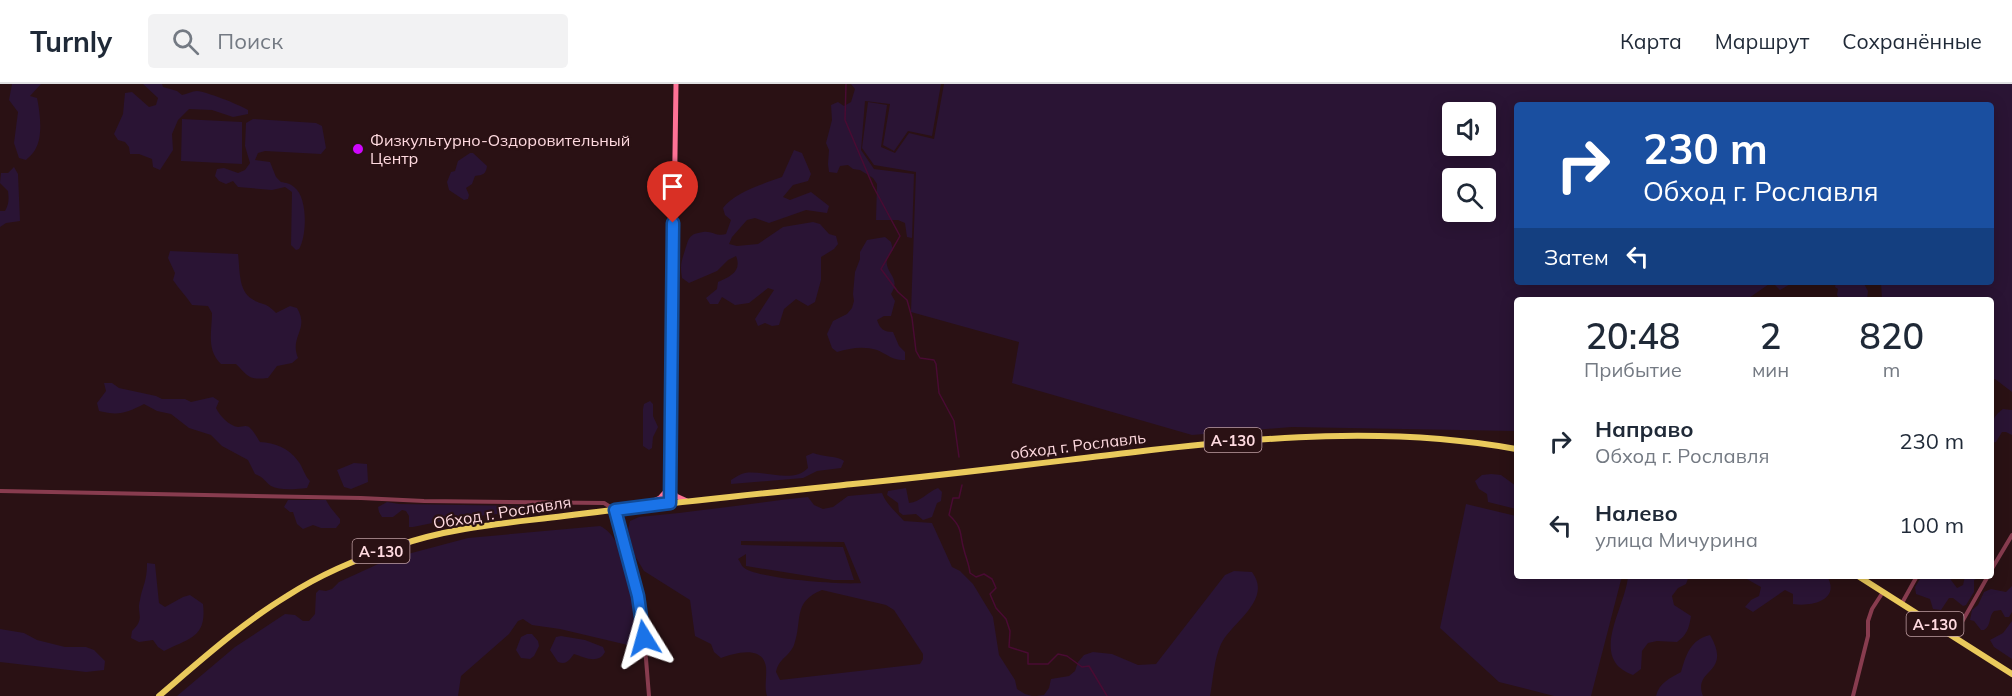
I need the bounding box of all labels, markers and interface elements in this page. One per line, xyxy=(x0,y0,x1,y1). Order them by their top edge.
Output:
search box xyxy=(148,14,568,68)
text: Turnly xyxy=(30,24,112,59)
icon: search xyxy=(169,25,202,58)
text: Поиск xyxy=(217,27,283,55)
text: Карта xyxy=(1620,28,1682,54)
text: Маршрут xyxy=(1715,28,1809,54)
text: Сохранённые xyxy=(1842,28,1982,54)
map controls xyxy=(1442,102,1496,222)
button: sound xyxy=(1442,102,1496,156)
text: 230 m xyxy=(1643,122,1768,175)
icon: right xyxy=(1544,126,1622,204)
place label: Физкультурно-Оздоровительный Центр xyxy=(370,130,630,168)
marker: Физкультурно-Оздоровительный Центр xyxy=(351,142,365,156)
pin xyxy=(647,161,698,223)
button: search xyxy=(1442,168,1496,222)
icon: arrive xyxy=(656,170,689,203)
text: Обход г. Рославля xyxy=(1643,174,1879,208)
icon: left xyxy=(1621,240,1654,273)
text: Затем xyxy=(1544,243,1609,271)
text: 20:48 xyxy=(1585,313,1680,358)
text: 2 xyxy=(1760,313,1781,358)
text: 820 xyxy=(1859,313,1924,358)
text: Прибытие xyxy=(1584,357,1682,382)
text: мин xyxy=(1752,357,1789,382)
text: m xyxy=(1883,357,1900,382)
text: Направо xyxy=(1595,415,1693,443)
icon: right xyxy=(1544,425,1577,458)
street label: обход г. Рославль xyxy=(1009,427,1147,463)
text: 230 m xyxy=(1899,427,1964,455)
road number: А-130 xyxy=(1204,428,1262,452)
text: Обход г. Рославля xyxy=(1595,443,1770,468)
street label: Обход г. Рославля xyxy=(431,491,573,533)
text: Налево xyxy=(1595,499,1678,527)
icon: left xyxy=(1544,509,1577,542)
text: 100 m xyxy=(1899,511,1964,539)
text: улица Мичурина xyxy=(1595,527,1758,552)
road number: А-130 xyxy=(352,539,410,563)
position arrow xyxy=(612,606,676,670)
road number: А-130 xyxy=(1906,612,1964,636)

